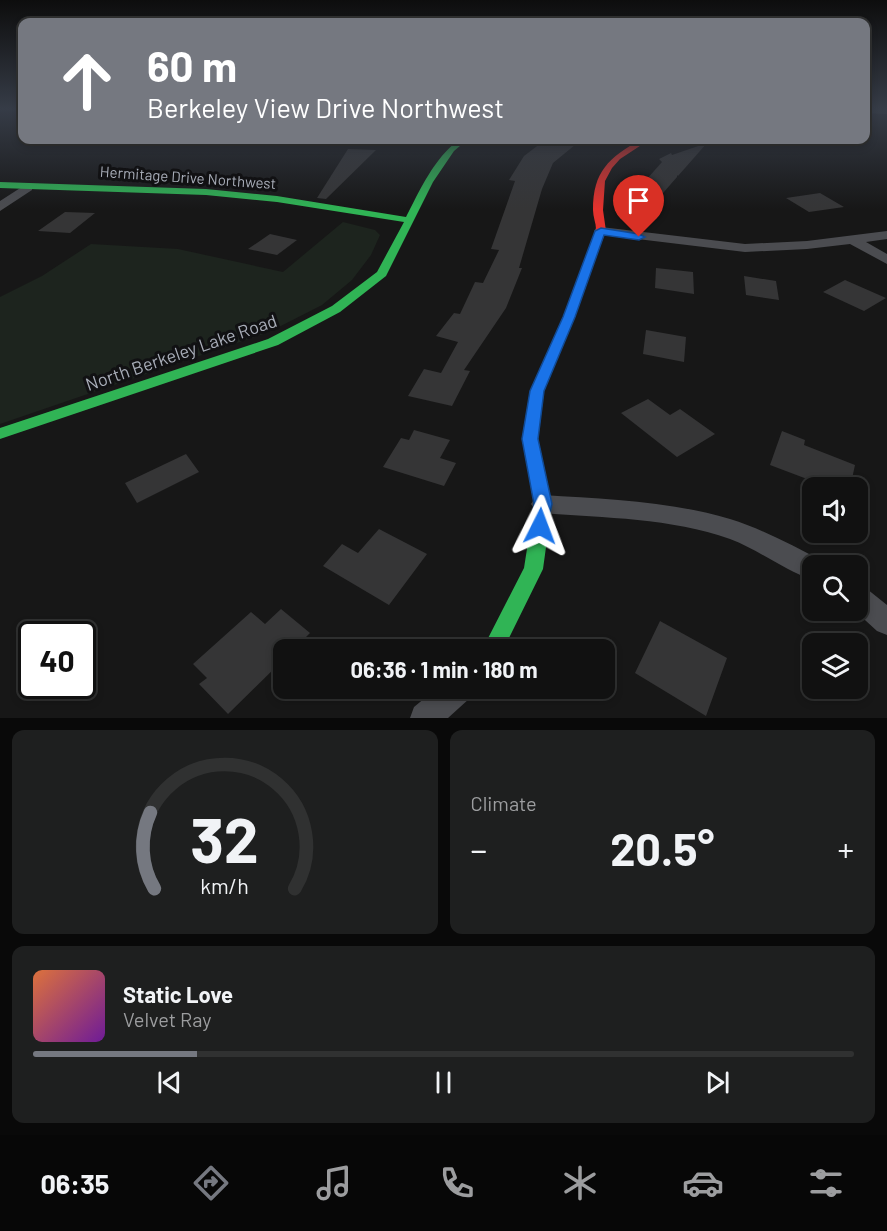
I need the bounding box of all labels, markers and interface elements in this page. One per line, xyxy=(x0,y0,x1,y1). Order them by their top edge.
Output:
text: 60 m xyxy=(147,40,237,90)
icon: ahead xyxy=(48,42,126,120)
text: Berkeley View Drive Northwest xyxy=(147,91,504,123)
street label: Hermitage Drive Northwest xyxy=(99,162,277,192)
pin xyxy=(613,175,664,237)
icon: arrive xyxy=(622,184,655,217)
street label: North Berkeley Lake Road xyxy=(82,309,280,395)
map controls xyxy=(802,477,868,699)
button: sound xyxy=(802,477,868,543)
position arrow xyxy=(508,494,572,558)
button: search xyxy=(802,555,868,621)
speed limit sign: 40 xyxy=(18,621,96,699)
button: layers xyxy=(802,633,868,699)
text: 06:36 · 1 min · 180 m xyxy=(350,656,538,682)
text: Climate xyxy=(471,791,537,815)
text: 32 xyxy=(190,801,259,875)
text: 20.5° xyxy=(610,821,714,875)
text: − xyxy=(471,829,487,869)
text: + xyxy=(838,829,854,869)
text: km/h xyxy=(200,873,249,898)
text: Static Love xyxy=(123,981,233,1007)
text: Velvet Ray xyxy=(123,1007,212,1031)
icon: previous xyxy=(153,1066,186,1099)
icon: pause xyxy=(427,1066,460,1099)
icon: next xyxy=(701,1066,734,1099)
icon: directions xyxy=(190,1162,232,1204)
icon: music xyxy=(313,1162,355,1204)
icon: phone xyxy=(436,1162,478,1204)
icon: climate xyxy=(559,1162,601,1204)
icon: car xyxy=(682,1162,724,1204)
icon: filters xyxy=(805,1162,847,1204)
text: 06:35 xyxy=(40,1167,109,1199)

